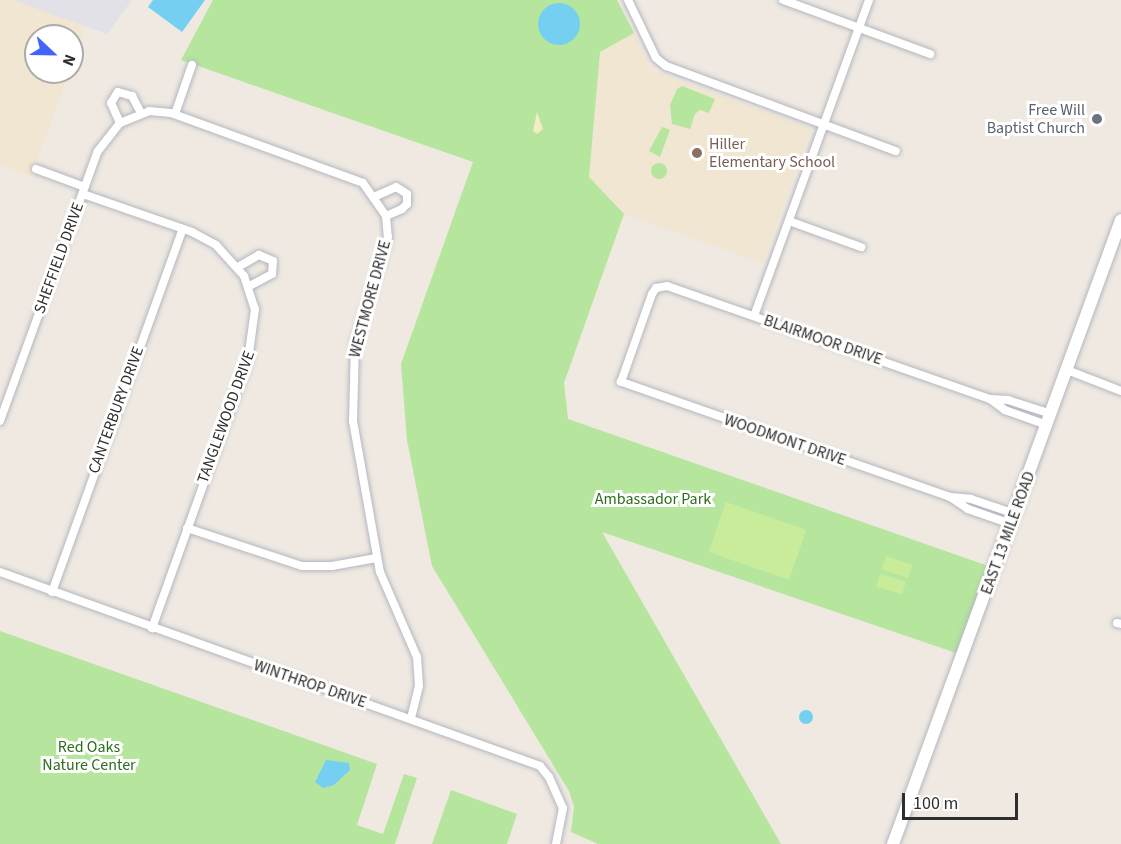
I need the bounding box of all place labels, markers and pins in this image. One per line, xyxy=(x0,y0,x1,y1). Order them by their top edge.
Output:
place label: Free Will Baptist Church xyxy=(987,100,1085,138)
marker: Free Will Baptist Church xyxy=(1090,112,1104,126)
place label: Hiller Elementary School xyxy=(709,134,835,172)
marker: Hiller Elementary School xyxy=(690,146,704,160)

